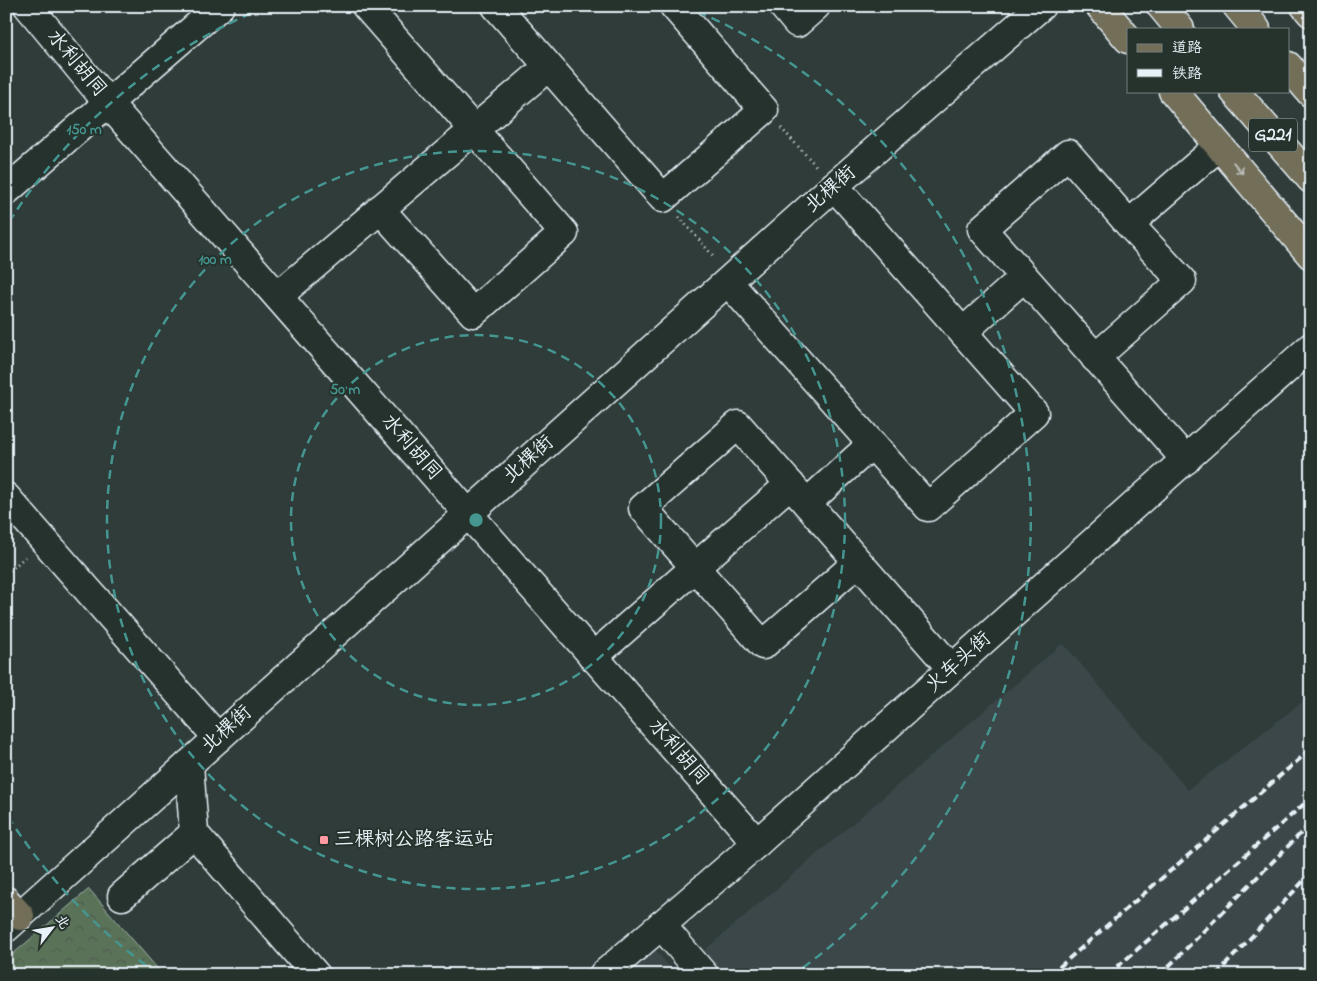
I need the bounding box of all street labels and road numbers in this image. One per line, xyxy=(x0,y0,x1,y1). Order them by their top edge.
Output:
street label: 水利胡同 xyxy=(39,24,113,104)
road number: G221 xyxy=(1249,118,1297,152)
street label: 北棵街 xyxy=(799,159,863,221)
street label: 水利胡同 xyxy=(374,408,448,488)
street label: 北棵街 xyxy=(497,429,561,491)
street label: 火车头街 xyxy=(920,625,998,701)
street label: 北棵街 xyxy=(195,699,259,761)
street label: 水利胡同 xyxy=(641,713,715,793)

